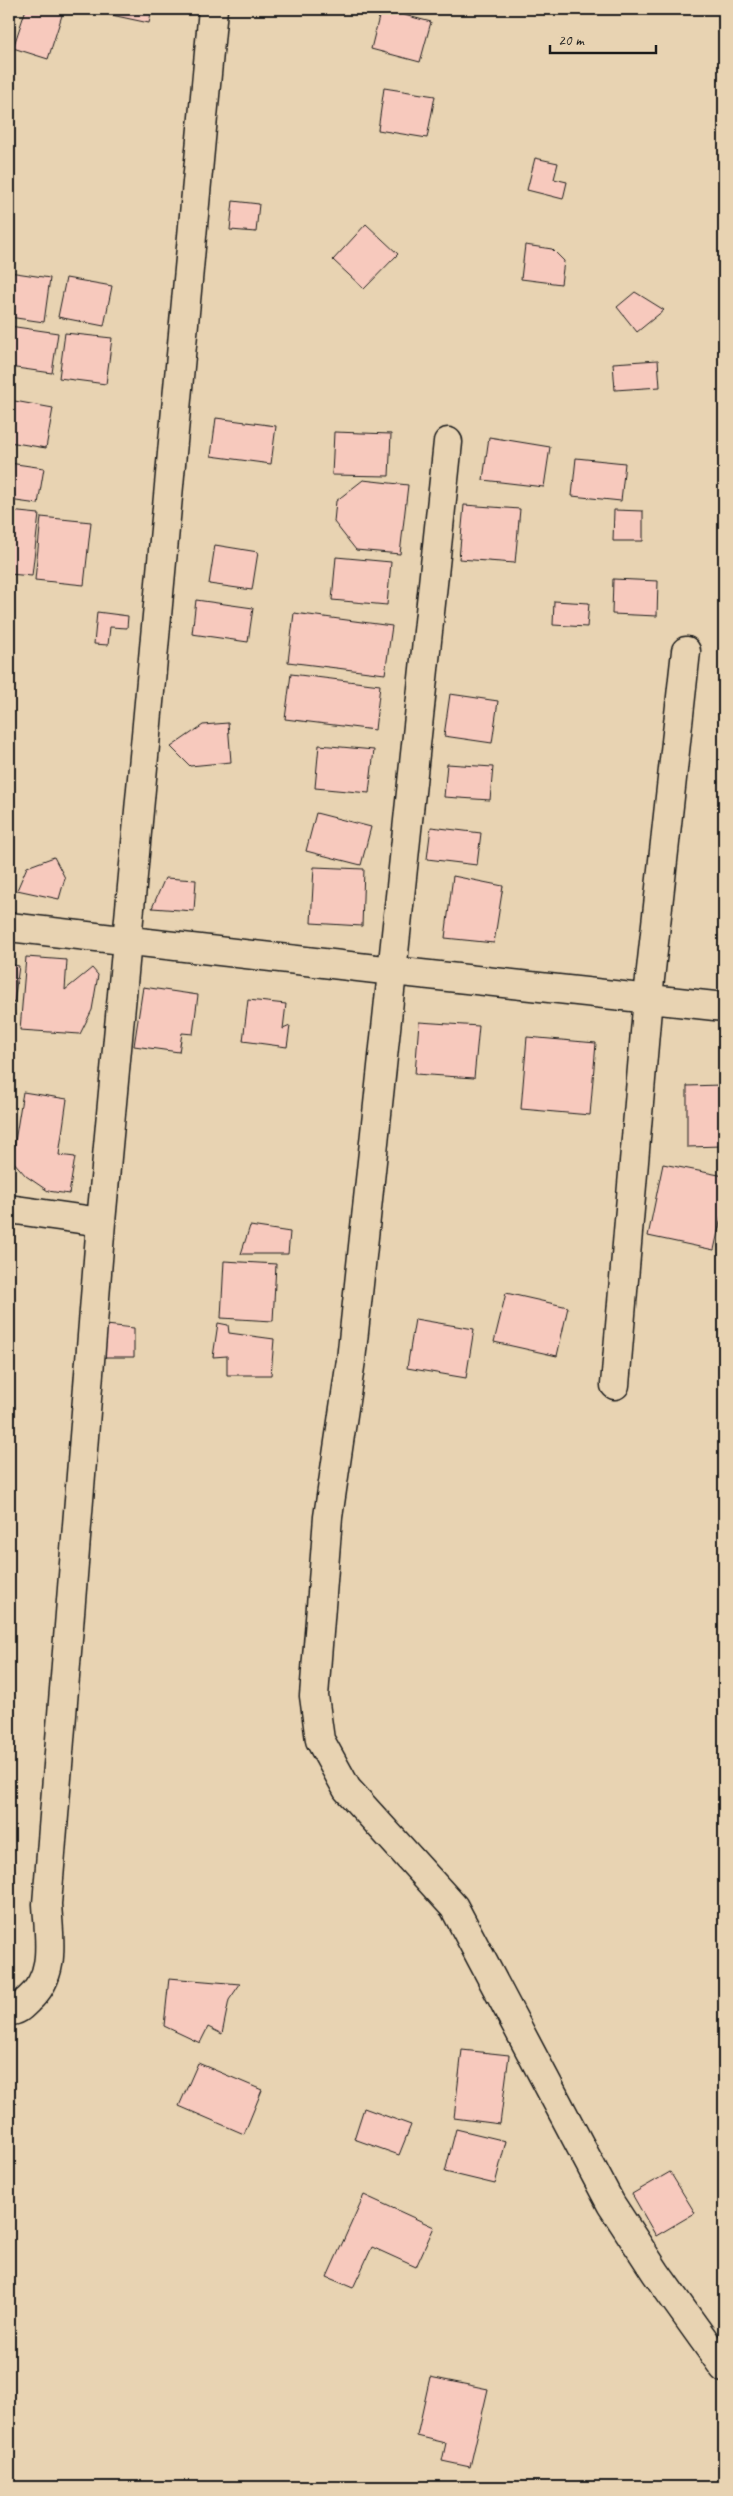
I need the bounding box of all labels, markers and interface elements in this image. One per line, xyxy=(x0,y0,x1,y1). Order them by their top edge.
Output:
scale bar xyxy=(550,22,657,54)
text: 20 m xyxy=(558,31,585,50)

